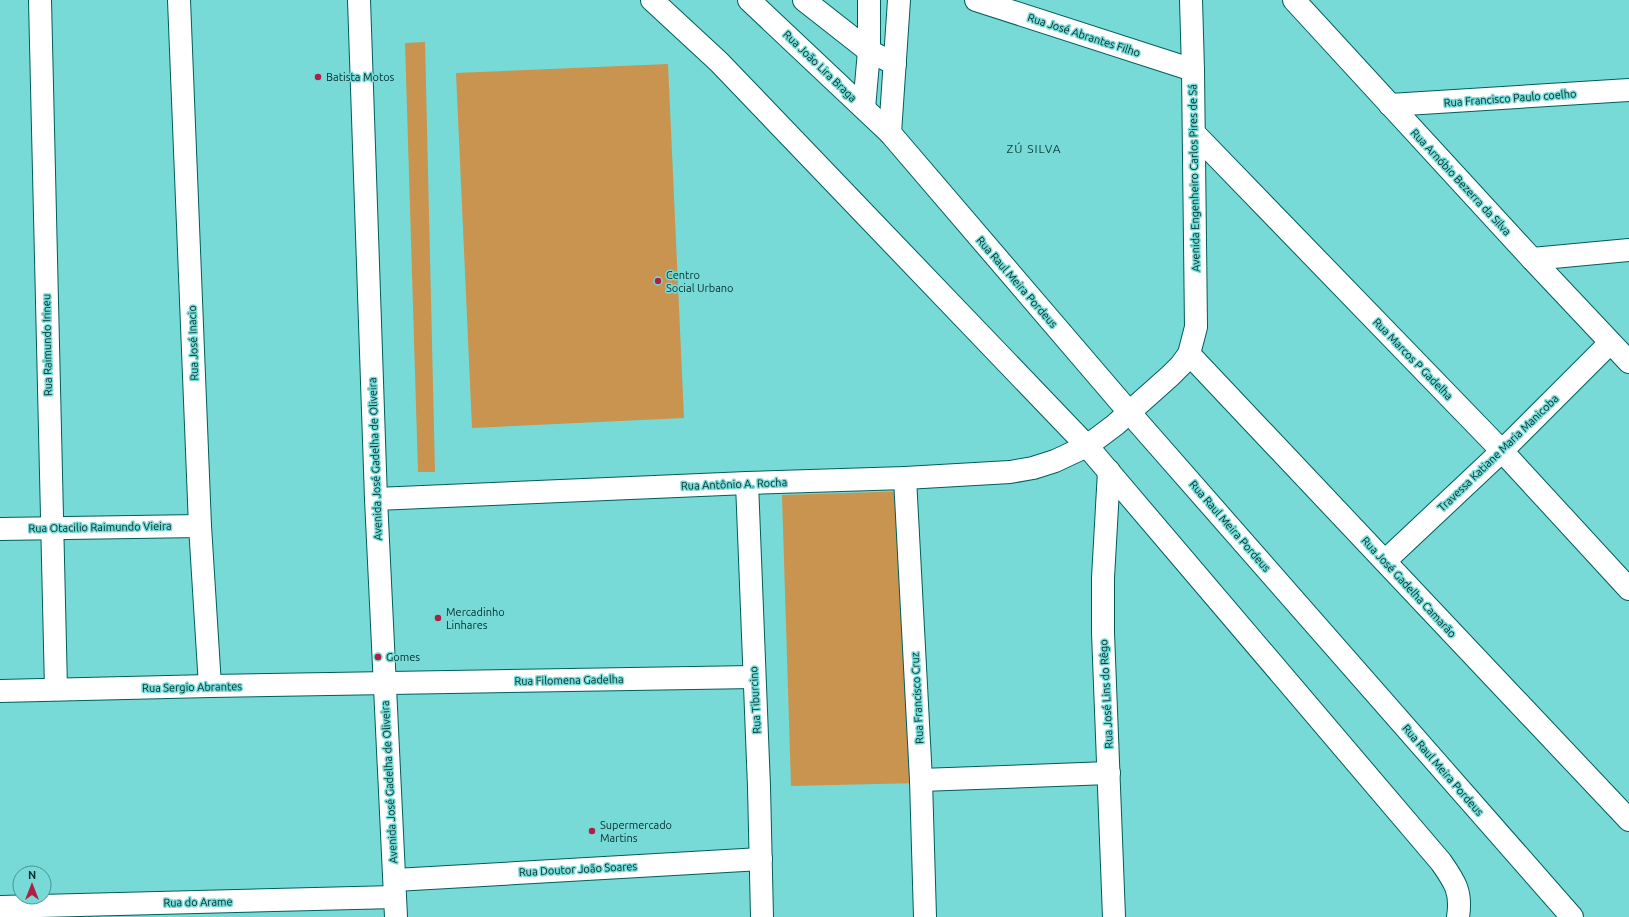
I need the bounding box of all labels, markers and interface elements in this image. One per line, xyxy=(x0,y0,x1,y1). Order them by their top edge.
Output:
street label: Rua José Abrantes Filho xyxy=(1026,11,1142,59)
street label: Rua João Lira Braga xyxy=(781,28,859,104)
place label: Batista Motos xyxy=(326,71,395,83)
marker: Batista Motos xyxy=(313,72,323,82)
street label: Avenida Engenheiro Carlos Pires de Sá xyxy=(1186,84,1202,272)
street label: Rua Francisco Paulo coelho xyxy=(1443,87,1577,109)
street label: Rua Arnóbio Bezerra da Silva xyxy=(1409,126,1513,238)
district label: ZÚ SILVA xyxy=(1007,142,1061,155)
street label: Rua Raul Meira Pordeus xyxy=(974,234,1060,330)
place label: Centro Social Urbano xyxy=(666,269,734,294)
marker: Centro Social Urbano xyxy=(653,276,663,286)
street label: Rua Raimundo Irineu xyxy=(40,294,54,396)
street label: Rua José Inacio xyxy=(186,305,200,381)
street label: Rua Marcos P Gadelha xyxy=(1371,316,1455,402)
street label: Avenida José Gadelha de Oliveira xyxy=(366,377,384,541)
street label: Travessa Katiane Maria Manicoba xyxy=(1435,392,1561,514)
street label: Rua Antônio A. Rocha xyxy=(681,476,787,492)
street label: Rua Raul Meira Pordeus xyxy=(1187,478,1273,574)
street label: Rua Otacilio Raimundo Vieira xyxy=(28,520,172,534)
street label: Rua José Gadelha Camarão xyxy=(1359,534,1459,640)
place label: Mercadinho Linhares xyxy=(446,606,505,631)
marker: Mercadinho Linhares xyxy=(433,613,443,623)
street label: Rua José Lins do Rêgo xyxy=(1097,639,1115,749)
place label: Gomes xyxy=(386,651,420,663)
marker: Gomes xyxy=(373,652,383,662)
street label: Rua Francisco Cruz xyxy=(909,652,925,744)
street label: Rua Tiburcino xyxy=(747,666,763,734)
street label: Rua Filomena Gadelha xyxy=(514,673,624,687)
street label: Rua Sergio Abrantes xyxy=(142,680,242,694)
street label: Avenida José Gadelha de Oliveira xyxy=(379,700,399,864)
street label: Rua Raul Meira Pordeus xyxy=(1400,722,1486,818)
place label: Supermercado Martins xyxy=(600,819,672,844)
marker: Supermercado Martins xyxy=(587,826,597,836)
street label: Rua Doutor João Soares xyxy=(519,860,638,878)
north arrow xyxy=(12,865,52,905)
text: N xyxy=(28,869,36,881)
street label: Rua do Arame xyxy=(163,895,233,909)

